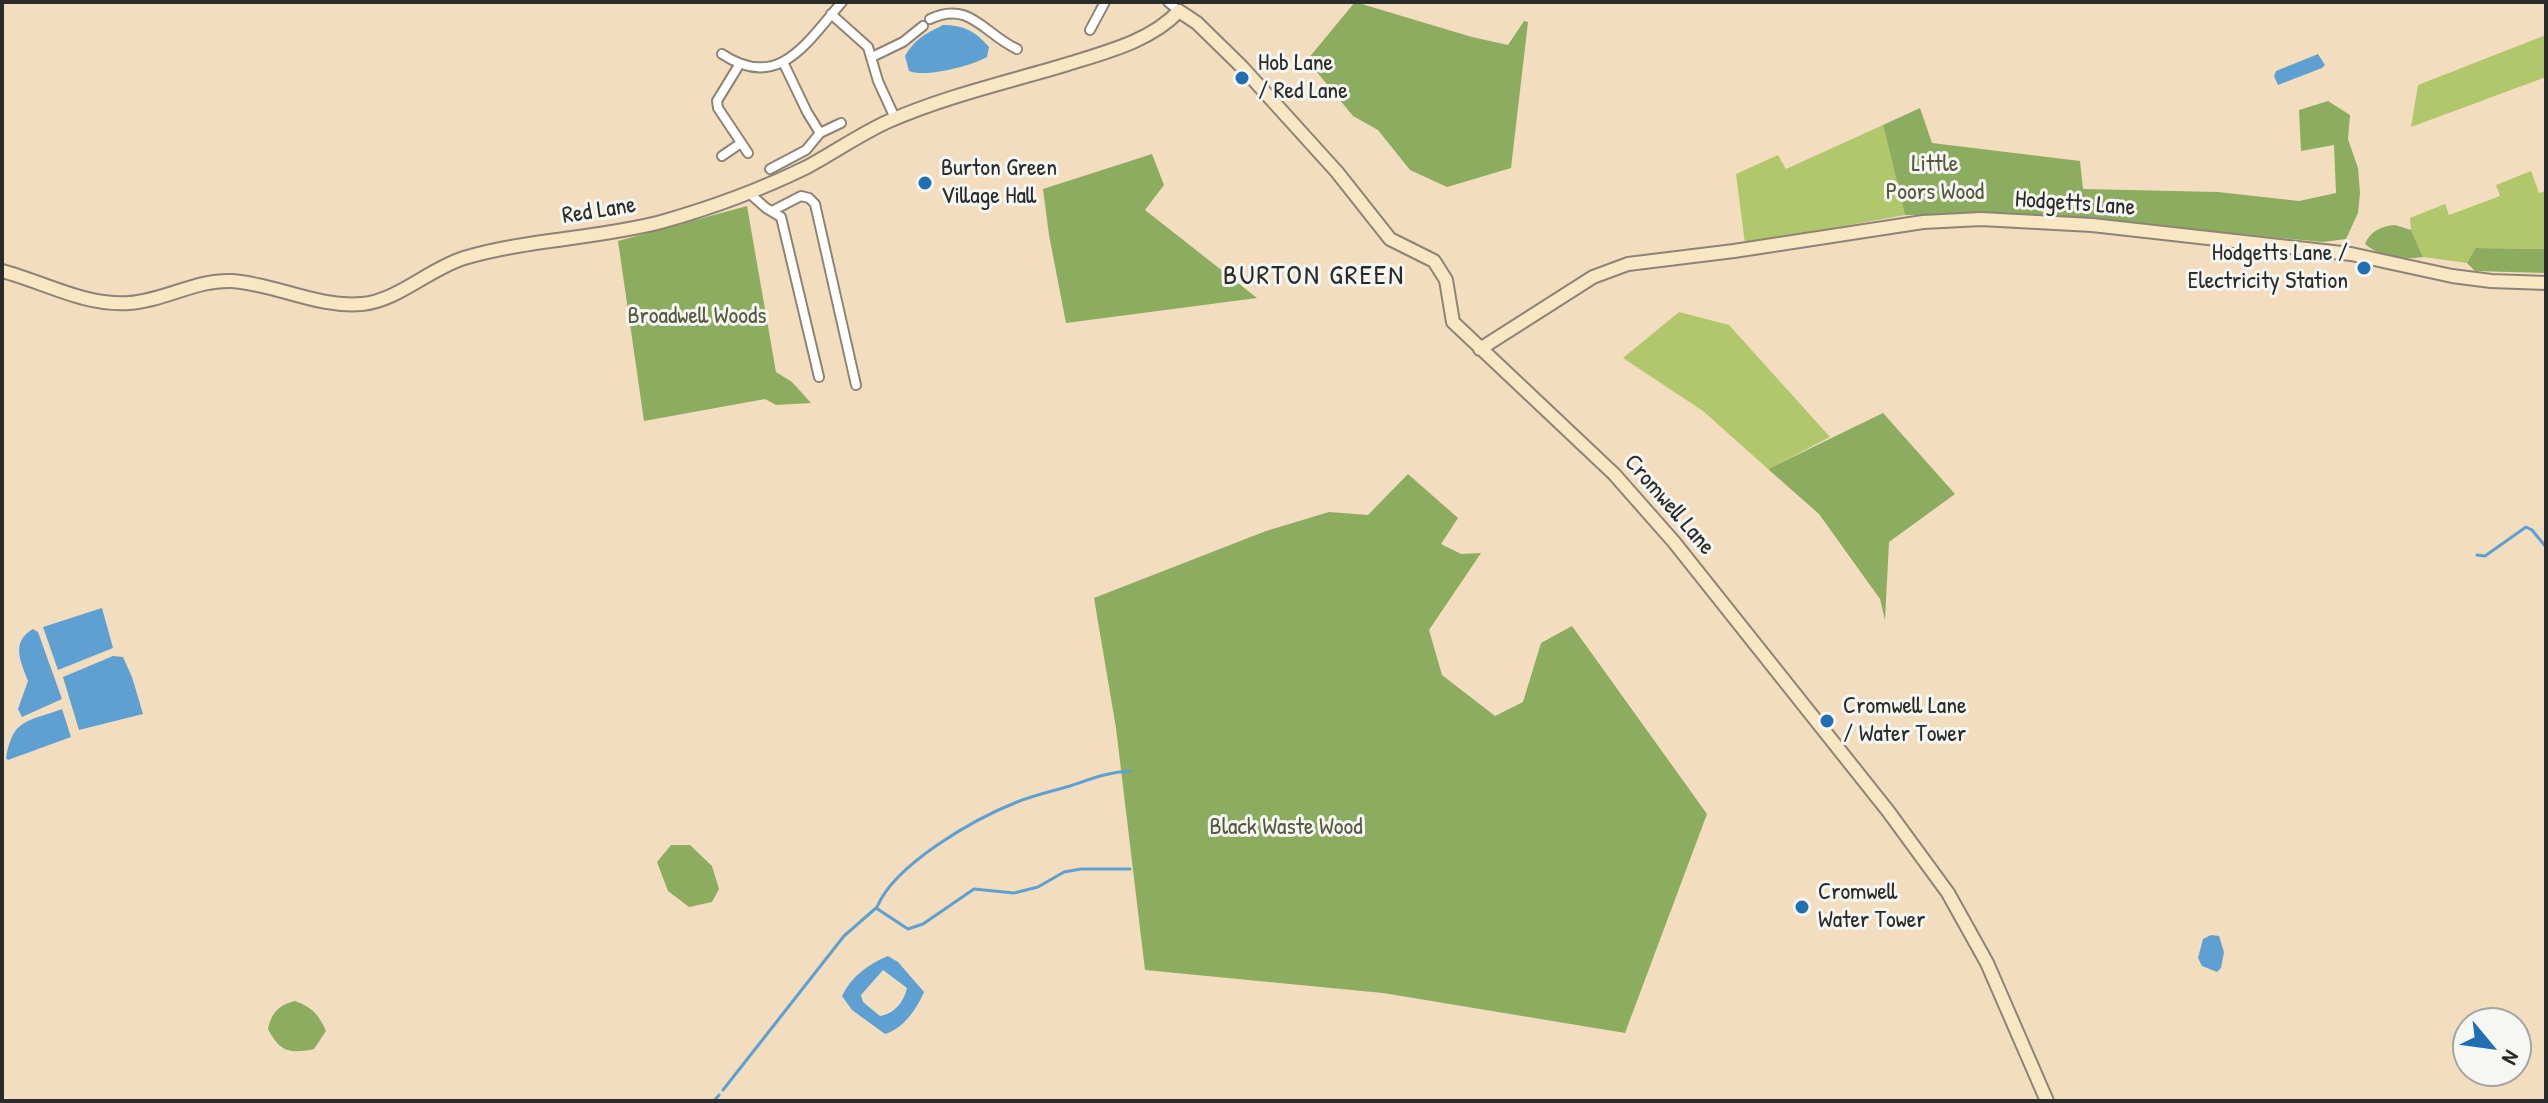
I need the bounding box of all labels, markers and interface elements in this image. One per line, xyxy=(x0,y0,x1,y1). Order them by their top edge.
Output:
place label: Hob Lane / Red Lane xyxy=(1258,50,1348,106)
marker: Hob Lane / Red Lane xyxy=(1233,69,1251,87)
park label: Little Poors Wood xyxy=(1886,151,1984,207)
place label: Burton Green Village Hall xyxy=(941,155,1057,211)
marker: Burton Green Village Hall xyxy=(916,174,934,192)
street label: Hodgetts Lane xyxy=(2014,185,2136,223)
street label: Red Lane xyxy=(560,191,638,231)
place label: Hodgetts Lane / Electricity Station xyxy=(2188,240,2348,296)
marker: Hodgetts Lane / Electricity Station xyxy=(2355,259,2373,277)
district label: BURTON GREEN xyxy=(1223,260,1405,294)
park label: Broadwell Woods xyxy=(627,303,767,331)
street label: Cromwell Lane xyxy=(1618,449,1720,561)
place label: Cromwell Lane / Water Tower xyxy=(1843,693,1967,749)
marker: Cromwell Lane / Water Tower xyxy=(1818,712,1836,730)
park label: Black Waste Wood xyxy=(1210,814,1362,842)
place label: Cromwell Water Tower xyxy=(1818,879,1926,935)
marker: Cromwell Water Tower xyxy=(1793,898,1811,916)
north arrow xyxy=(2452,1007,2532,1087)
text: N xyxy=(2495,1045,2527,1070)

